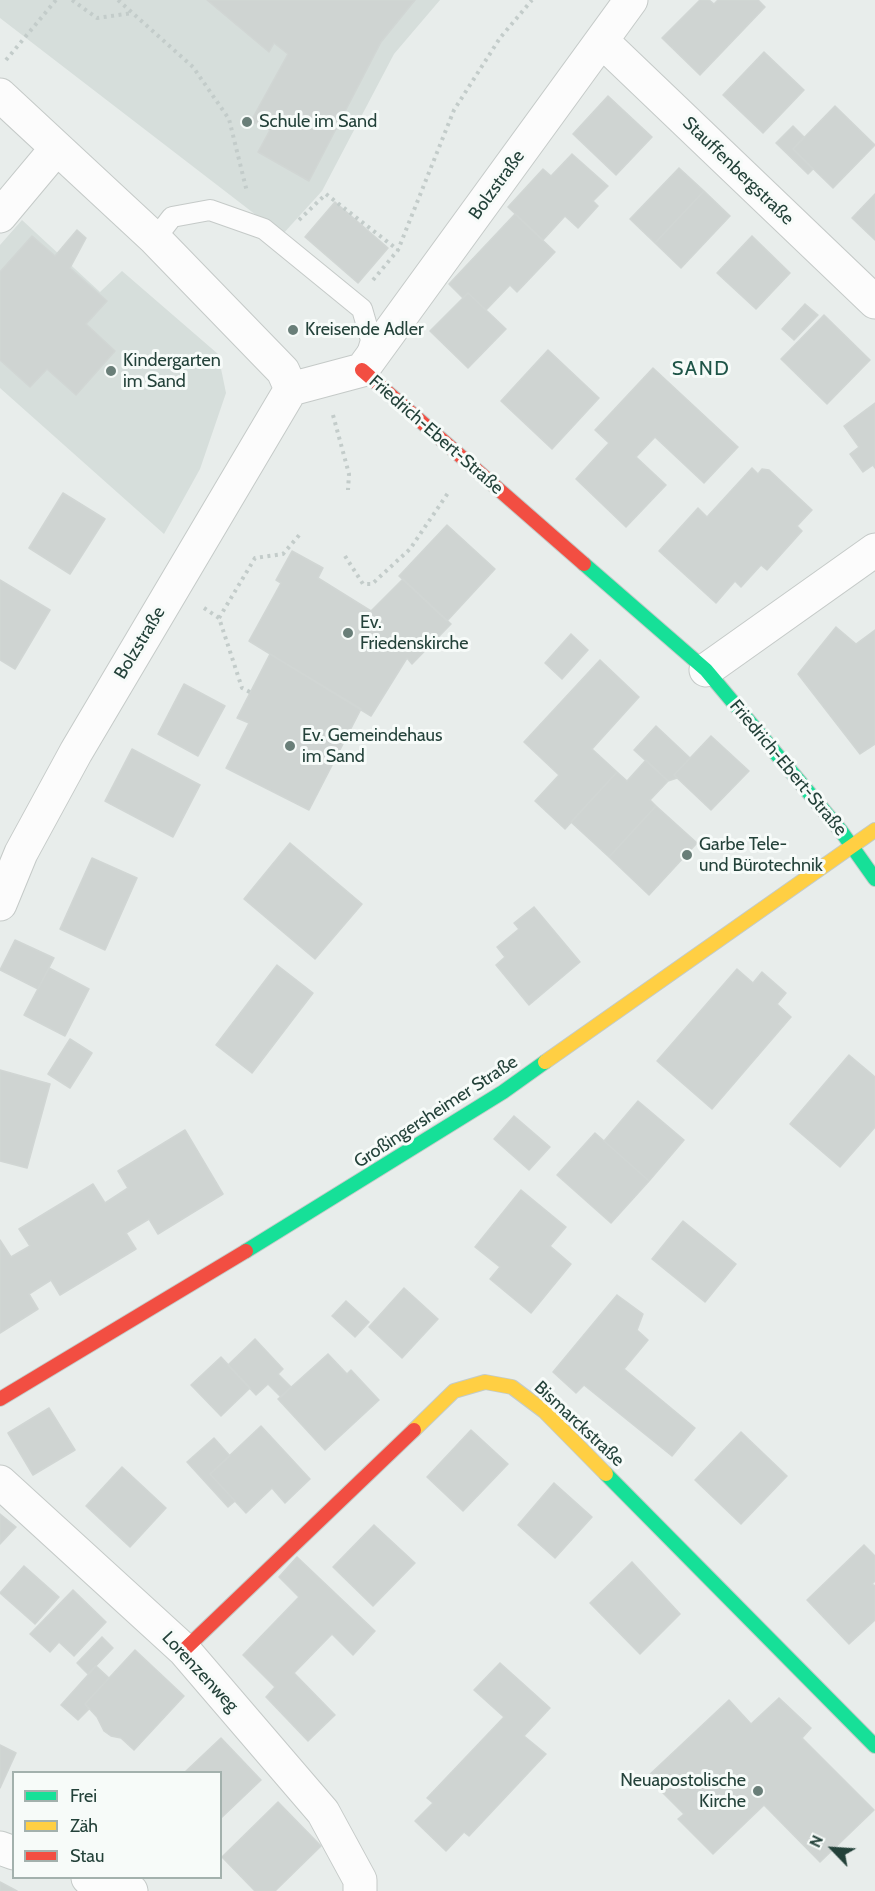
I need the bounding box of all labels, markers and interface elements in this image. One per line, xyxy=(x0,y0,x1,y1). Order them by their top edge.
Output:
place label: Schule im Sand xyxy=(259,111,377,133)
street label: Stauffenbergstraße xyxy=(678,112,798,230)
marker: Schule im Sand xyxy=(240,115,254,129)
street label: Bolzstraße xyxy=(465,146,529,224)
place label: Kreisende Adler xyxy=(305,319,424,341)
marker: Kreisende Adler xyxy=(286,323,300,337)
place label: Kindergarten im Sand xyxy=(123,350,221,392)
district label: SAND xyxy=(672,357,730,381)
marker: Kindergarten im Sand xyxy=(104,364,118,378)
street label: Friedrich-Ebert-Straße xyxy=(364,371,508,499)
street label: Bolzstraße xyxy=(110,603,170,683)
place label: Ev. Friedenskirche xyxy=(360,612,469,654)
marker: Ev. Friedenskirche xyxy=(341,626,355,640)
street label: Friedrich-Ebert-Straße xyxy=(725,696,851,840)
place label: Ev. Gemeindehaus im Sand xyxy=(302,725,442,768)
marker: Ev. Gemeindehaus im Sand xyxy=(283,739,297,753)
place label: Garbe Tele- und Bürotechnik xyxy=(699,834,823,876)
marker: Garbe Tele- und Bürotechnik xyxy=(680,848,694,862)
street label: Großingersheimer Straße xyxy=(350,1051,522,1173)
street label: Bismarckstraße xyxy=(529,1377,629,1471)
street label: Lorenzenweg xyxy=(157,1627,243,1717)
place label: Neuapostolische Kirche xyxy=(620,1770,746,1812)
legend xyxy=(12,1771,222,1879)
marker: Neuapostolische Kirche xyxy=(751,1784,765,1798)
text: Frei xyxy=(70,1785,97,1807)
text: Zäh xyxy=(70,1815,98,1837)
north arrow xyxy=(803,1819,863,1879)
text: N xyxy=(805,1832,827,1850)
text: Stau xyxy=(70,1845,104,1867)

